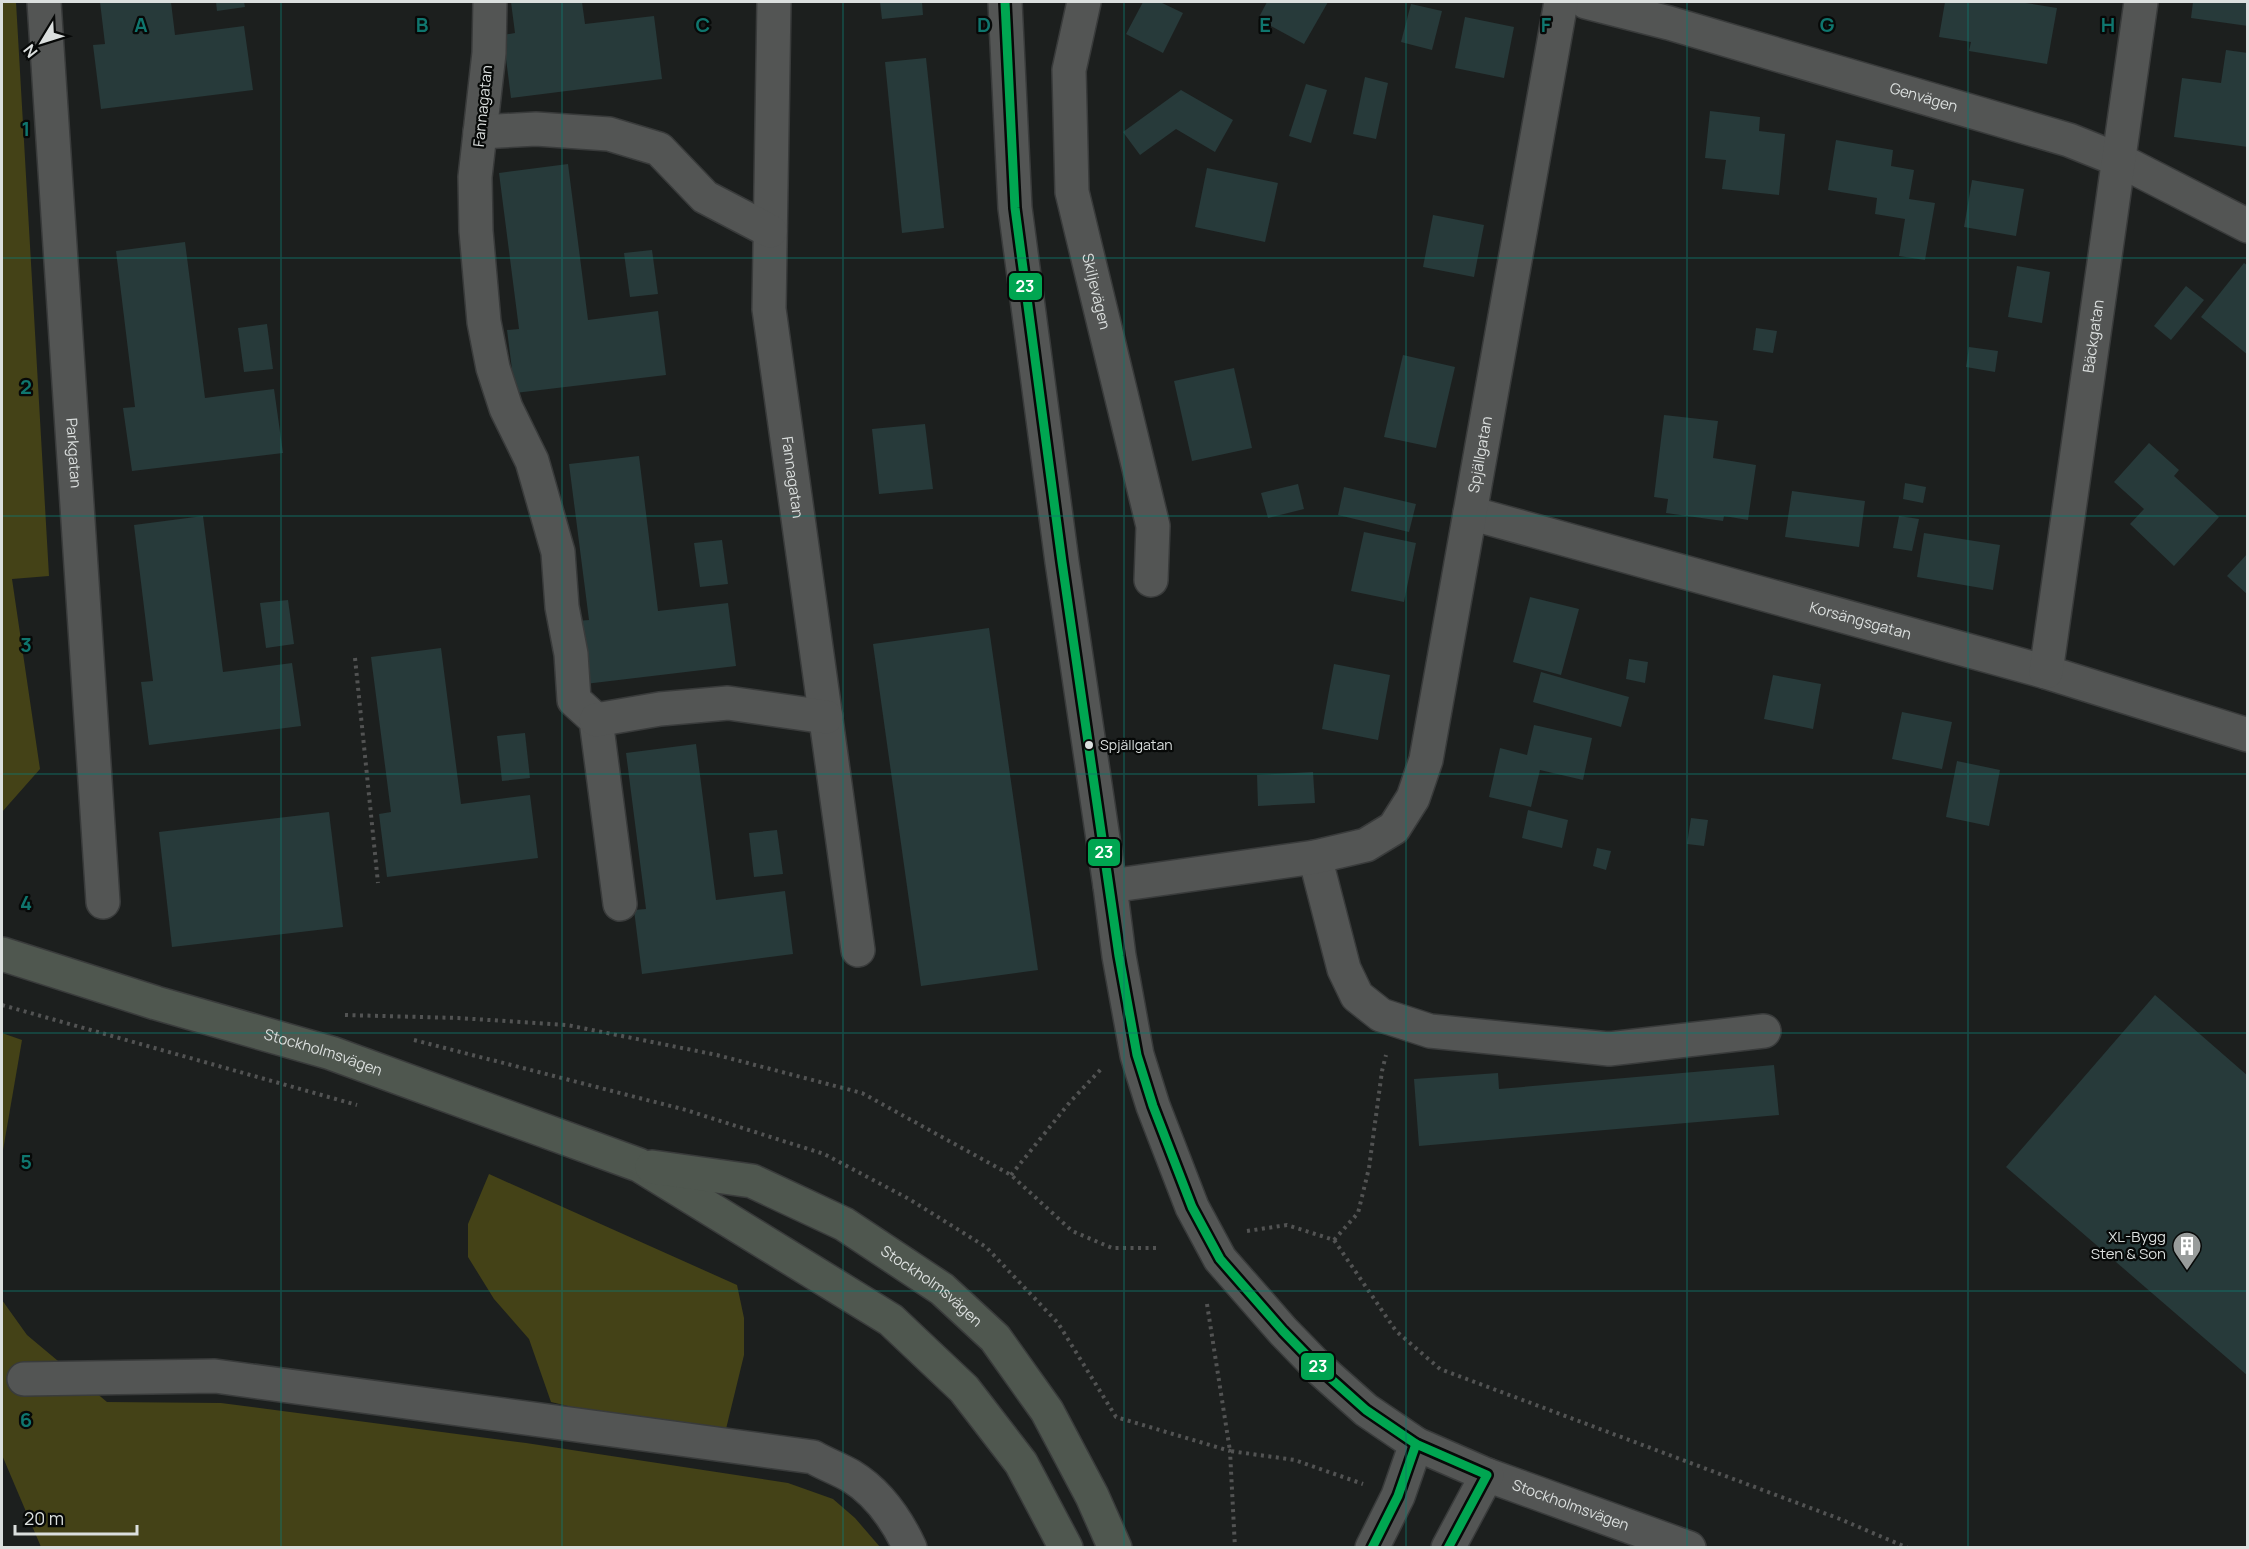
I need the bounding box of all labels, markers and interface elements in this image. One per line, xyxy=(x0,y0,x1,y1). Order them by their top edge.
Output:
text: A xyxy=(134,11,148,38)
text: B xyxy=(416,11,429,38)
text: C xyxy=(696,11,710,38)
text: D xyxy=(977,11,991,38)
text: E xyxy=(1259,11,1271,38)
text: F xyxy=(1541,11,1552,38)
text: G xyxy=(1820,11,1835,38)
text: H xyxy=(2101,11,2115,38)
north arrow xyxy=(12,12,72,72)
text: N xyxy=(18,40,42,63)
street label: Fannagatan xyxy=(468,64,497,148)
street label: Genvägen xyxy=(1887,77,1960,117)
text: 1 xyxy=(22,115,30,142)
street label: Skiljevägen xyxy=(1077,251,1116,332)
line badge: 23 xyxy=(1008,272,1043,301)
text: 23 xyxy=(1016,275,1034,297)
street label: Bäckgatan xyxy=(2078,298,2109,374)
text: 2 xyxy=(20,373,32,400)
street label: Spjällgatan xyxy=(1463,414,1497,495)
street label: Parkgatan xyxy=(61,417,87,489)
street label: Fannagatan xyxy=(777,435,809,520)
street label: Korsängsgatan xyxy=(1807,596,1914,644)
text: 3 xyxy=(20,631,32,658)
place label: Spjällgatan xyxy=(1100,735,1173,754)
marker: Spjällgatan xyxy=(1083,739,1095,751)
line badge: 23 xyxy=(1087,838,1121,867)
text: 23 xyxy=(1095,841,1113,863)
text: 4 xyxy=(20,889,32,916)
street label: Stockholmsvägen xyxy=(262,1023,386,1081)
text: 5 xyxy=(20,1148,32,1175)
place label: XL-Bygg Sten & Son xyxy=(2091,1226,2166,1264)
building icon: XL-Bygg Sten & Son xyxy=(2171,1230,2203,1272)
street label: Stockholmsvägen xyxy=(877,1240,987,1331)
line badge: 23 xyxy=(1300,1352,1335,1381)
text: 23 xyxy=(1309,1355,1327,1377)
text: 6 xyxy=(20,1406,32,1433)
street label: Stockholmsvägen xyxy=(1509,1474,1632,1536)
scale bar xyxy=(15,1498,136,1536)
text: 20 m xyxy=(24,1506,64,1530)

